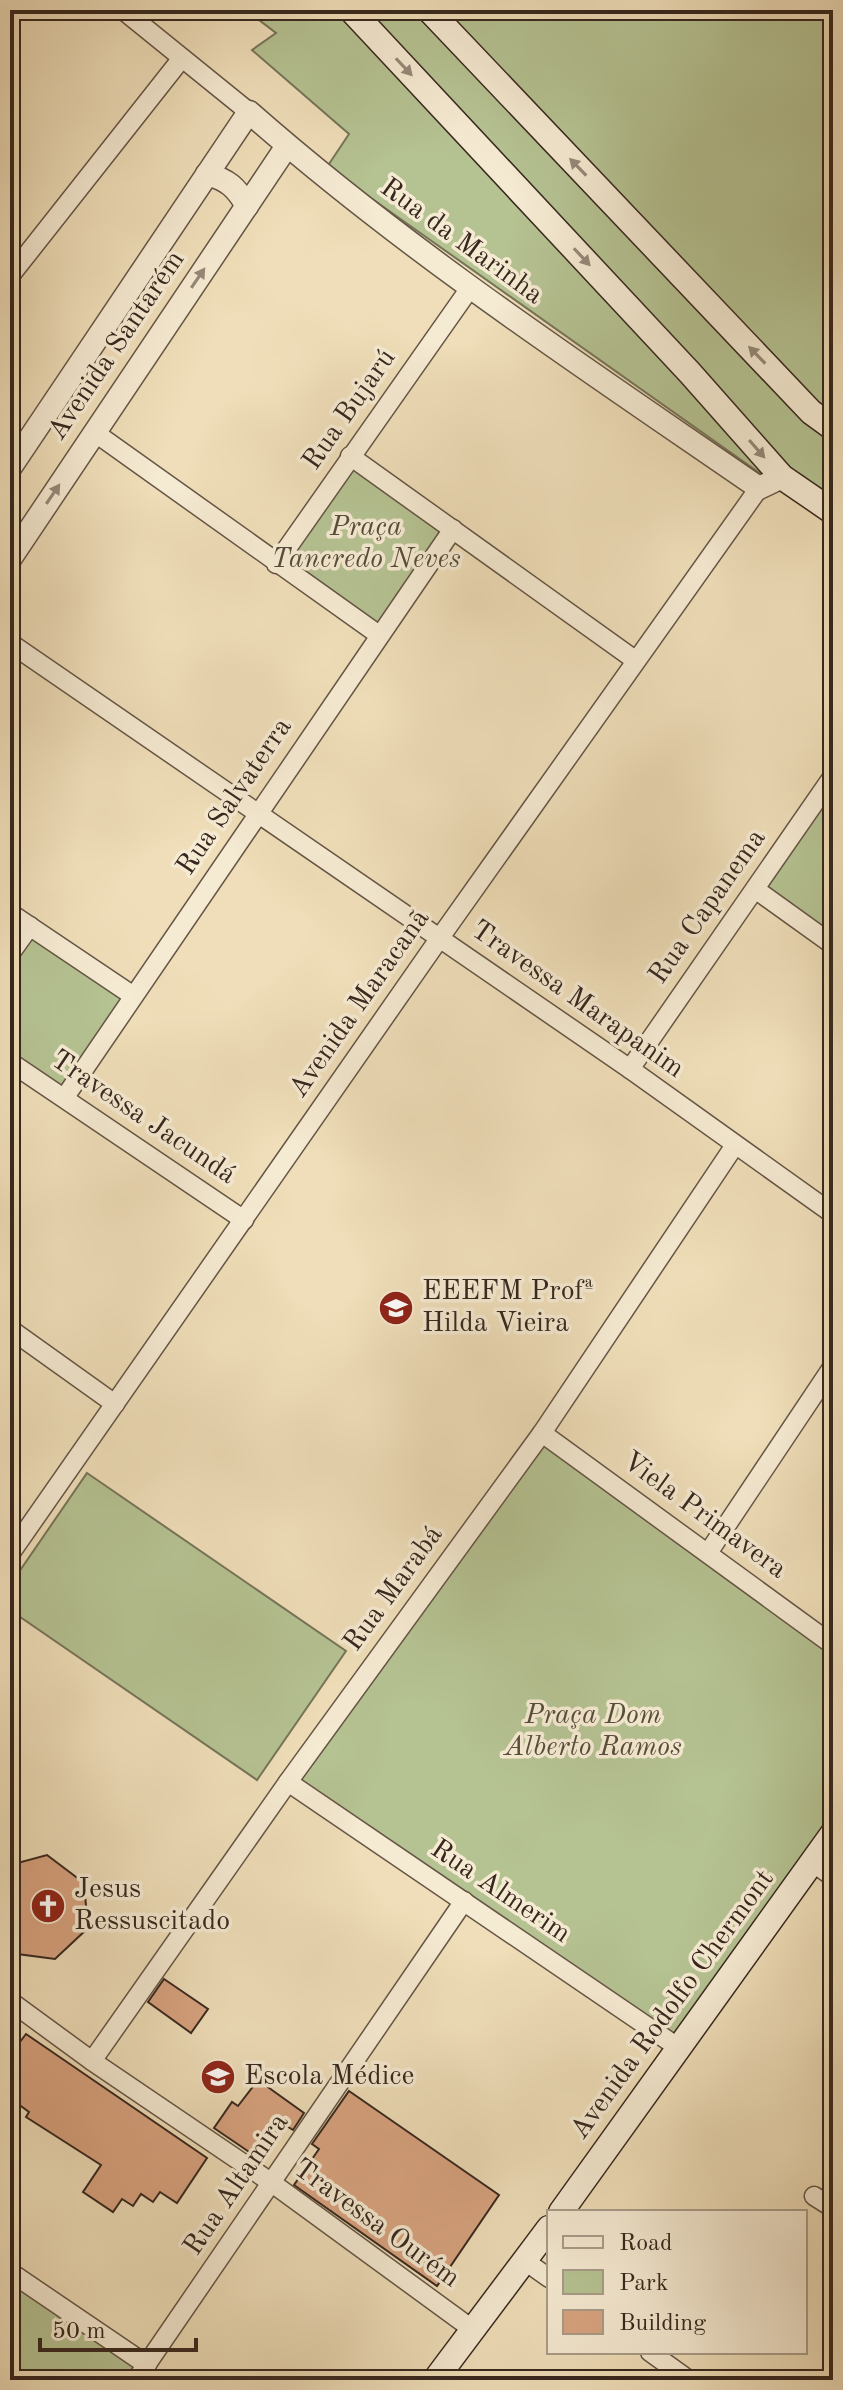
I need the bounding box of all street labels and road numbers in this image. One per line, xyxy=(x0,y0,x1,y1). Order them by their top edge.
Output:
street label: Rua da Marinha xyxy=(375,174,548,310)
street label: Avenida Santarém xyxy=(43,246,191,446)
street label: Rua Bujarú xyxy=(298,345,402,475)
street label: Rua Salvaterra xyxy=(172,713,298,881)
street label: Rua Capanema xyxy=(644,824,772,989)
street label: Avenida Maracanã xyxy=(285,905,435,1103)
street label: Travessa Marapanim xyxy=(466,916,688,1084)
street label: Travessa Jacundá xyxy=(45,1046,241,1190)
street label: Viela Primavera xyxy=(617,1447,791,1585)
street label: Rua Marabá xyxy=(339,1521,449,1657)
street label: Rua Almerim xyxy=(425,1835,575,1949)
street label: Avenida Rodolfo Chermont xyxy=(566,1865,780,2145)
street label: Rua Altamira xyxy=(179,2109,295,2261)
street label: Travessa Ourém xyxy=(288,2155,464,2293)

